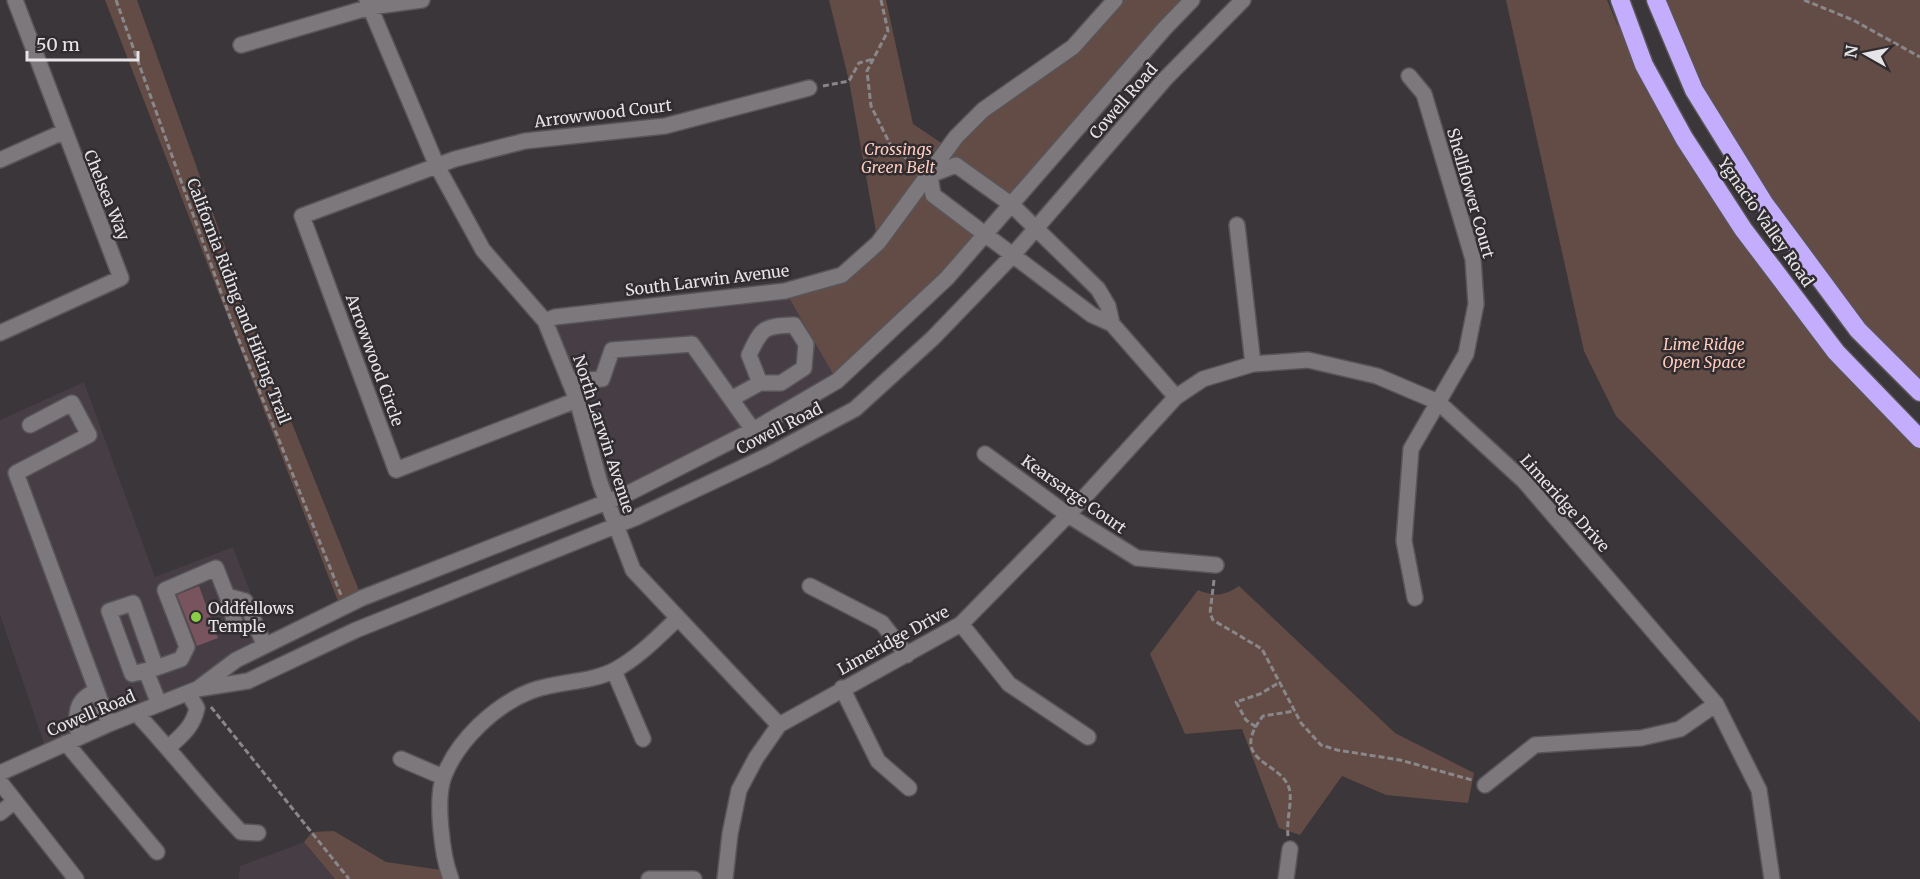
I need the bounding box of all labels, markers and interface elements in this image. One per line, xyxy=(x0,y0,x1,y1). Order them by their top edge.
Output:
scale bar xyxy=(27,24,138,62)
north arrow xyxy=(1836,24,1896,84)
text: 50 m xyxy=(36,33,80,56)
text: N xyxy=(1840,43,1862,59)
street label: Cowell Road xyxy=(1085,59,1162,143)
street label: Arrowwood Court xyxy=(532,95,674,131)
street label: Shellflower Court xyxy=(1443,126,1499,261)
park label: Crossings Green Belt xyxy=(861,139,935,177)
street label: Chelsea Way xyxy=(80,147,134,244)
street label: Ygnacio Valley Road xyxy=(1713,153,1818,291)
street label: California Riding and Hiking Trail xyxy=(183,175,295,427)
street label: South Larwin Avenue xyxy=(624,260,790,300)
street label: Arrowwood Circle xyxy=(342,290,408,429)
park label: Lime Ridge Open Space xyxy=(1662,334,1746,372)
street label: North Larwin Avenue xyxy=(569,352,639,516)
street label: Cowell Road xyxy=(733,398,826,458)
street label: Kearsarge Court xyxy=(1018,450,1131,538)
street label: Limeridge Drive xyxy=(1516,450,1614,556)
place label: Oddfellows Temple xyxy=(208,598,294,636)
street label: Limeridge Drive xyxy=(834,601,952,679)
marker: Oddfellows Temple xyxy=(189,610,203,624)
street label: Cowell Road xyxy=(44,685,138,741)

